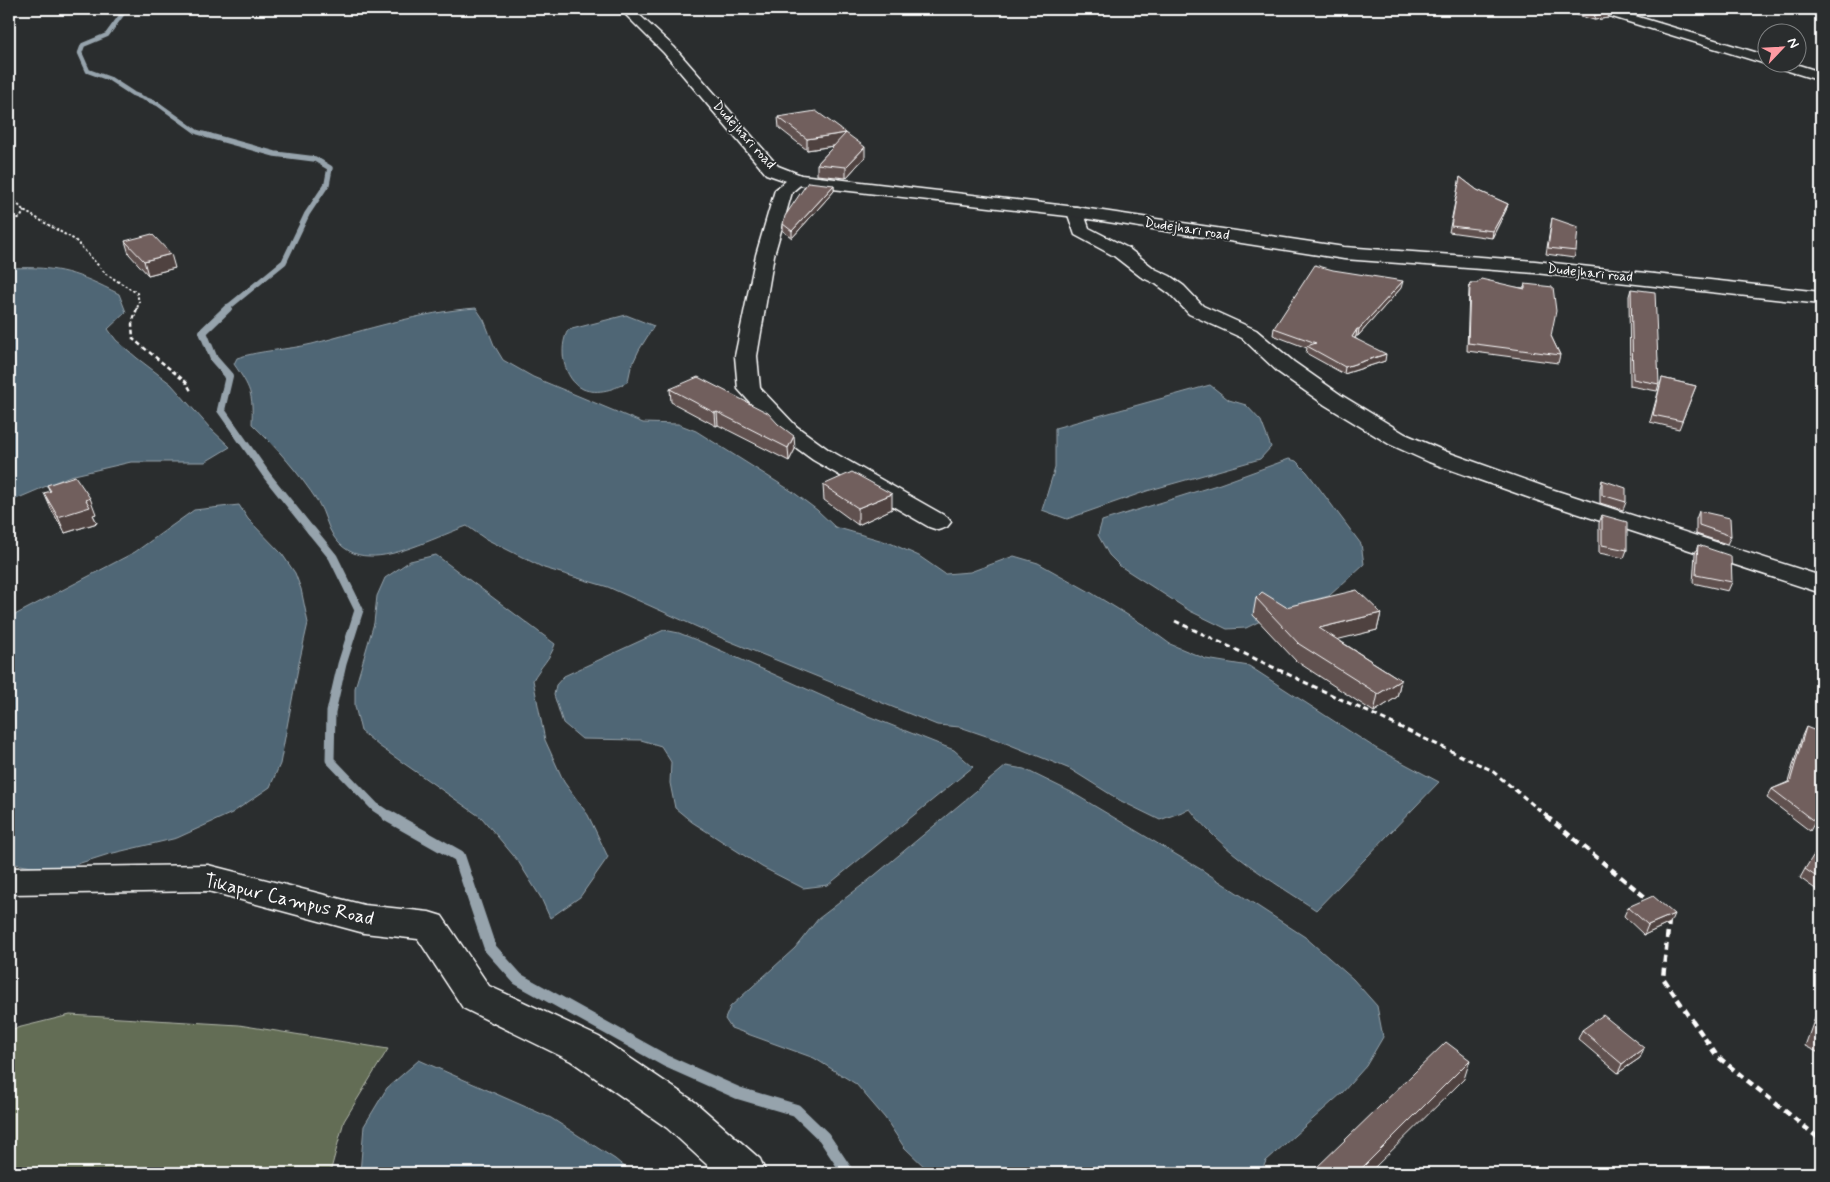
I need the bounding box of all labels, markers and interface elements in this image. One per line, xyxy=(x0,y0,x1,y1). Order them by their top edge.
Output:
north arrow xyxy=(1758,22,1808,72)
text: N xyxy=(1783,35,1803,51)
street label: Dudejhari road xyxy=(708,97,780,173)
street label: Dudejhari road xyxy=(1143,213,1231,245)
street label: Dudejhari road xyxy=(1546,260,1634,286)
street label: Tikapur Campus Road xyxy=(202,868,376,932)

